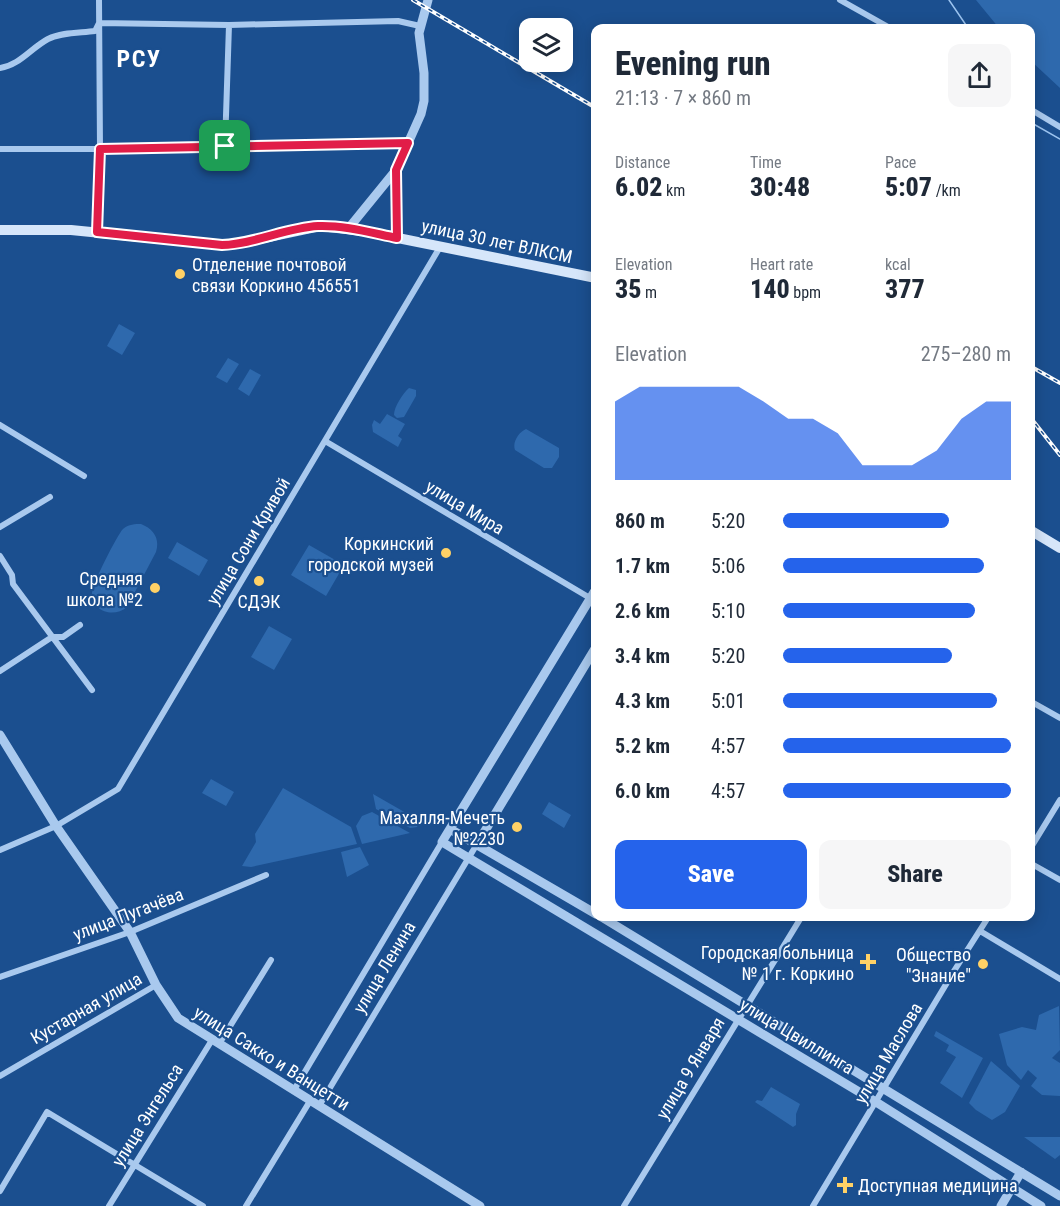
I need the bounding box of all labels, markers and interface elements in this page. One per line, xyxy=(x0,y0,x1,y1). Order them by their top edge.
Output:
map controls xyxy=(519,18,573,72)
button: layers xyxy=(519,18,573,72)
text: Evening run xyxy=(615,44,771,83)
button: share xyxy=(948,44,1011,107)
district label: РСУ xyxy=(116,45,162,73)
text: 21:13 · 7 × 860 m xyxy=(615,86,751,110)
pin xyxy=(199,120,250,171)
icon: arrive xyxy=(208,129,241,162)
text: Distance xyxy=(615,153,670,172)
text: Time xyxy=(750,153,782,172)
text: Pace xyxy=(885,153,916,172)
text: 6.02 xyxy=(615,172,662,202)
text: 30:48 xyxy=(750,172,810,202)
text: 5:07 xyxy=(885,172,932,202)
text: km xyxy=(662,181,685,200)
text: /km xyxy=(932,181,961,200)
street label: улица 30 лет ВЛКСМ xyxy=(420,215,574,267)
place label: Отделение почтовой связи Коркино 456551 xyxy=(192,254,361,296)
text: Elevation xyxy=(615,255,673,274)
text: Heart rate xyxy=(750,255,813,274)
text: kcal xyxy=(885,255,911,274)
marker: Отделение почтовой связи Коркино 456551 xyxy=(173,267,187,281)
text: 35 xyxy=(615,274,641,304)
text: 140 xyxy=(750,274,790,304)
text: 377 xyxy=(885,274,925,304)
text: m xyxy=(641,283,657,302)
text: bpm xyxy=(790,283,821,302)
text: Elevation xyxy=(615,342,687,366)
text: 275–280 m xyxy=(921,342,1011,366)
street label: улица Сони Кривой xyxy=(202,474,294,608)
street label: улица Мира xyxy=(422,475,508,539)
text: 860 m xyxy=(615,509,665,533)
text: 5:20 xyxy=(711,509,745,533)
place label: Коркинский городской музей xyxy=(308,533,434,575)
marker: Коркинский городской музей xyxy=(439,546,453,560)
text: 1.7 km xyxy=(615,554,670,578)
text: 5:06 xyxy=(711,554,745,578)
place label: Средняя школа №2 xyxy=(66,568,143,610)
marker: СДЭК xyxy=(252,574,266,588)
marker: Средняя школа №2 xyxy=(148,581,162,595)
place label: СДЭК xyxy=(238,591,280,612)
text: 2.6 km xyxy=(615,599,670,623)
text: 5:10 xyxy=(711,599,745,623)
text: 3.4 km xyxy=(615,644,670,668)
text: 5:20 xyxy=(711,644,745,668)
text: 4.3 km xyxy=(615,689,670,713)
text: 5:01 xyxy=(711,689,745,713)
text: 5.2 km xyxy=(615,734,670,758)
text: 4:57 xyxy=(711,734,745,758)
text: 6.0 km xyxy=(615,779,670,803)
text: 4:57 xyxy=(711,779,745,803)
place label: Махалля-Мечеть №2230 xyxy=(379,807,505,849)
marker: Махалля-Мечеть №2230 xyxy=(510,820,524,834)
button: Save xyxy=(615,840,807,909)
button: Share xyxy=(819,840,1011,909)
street label: улица Пугачёва xyxy=(70,883,186,945)
street label: улица Ленина xyxy=(348,917,420,1017)
place label: Городская больница № 1 г. Коркино xyxy=(701,942,854,984)
place label: Общество "Знание" xyxy=(896,944,971,986)
marker: Городская больница № 1 г. Коркино xyxy=(859,953,877,971)
marker: Общество "Знание" xyxy=(976,957,990,971)
street label: Кустарная улица xyxy=(27,968,145,1048)
street label: улица Цвиллинга xyxy=(736,994,858,1078)
street label: улица Маслова xyxy=(850,999,926,1107)
street label: улица Сакко и Ванцетти xyxy=(190,1001,354,1115)
street label: улица 9 Января xyxy=(651,1013,729,1123)
street label: улица Энгельса xyxy=(107,1060,187,1170)
place label: Доступная медицина xyxy=(858,1175,1018,1196)
marker: Доступная медицина xyxy=(836,1176,854,1194)

